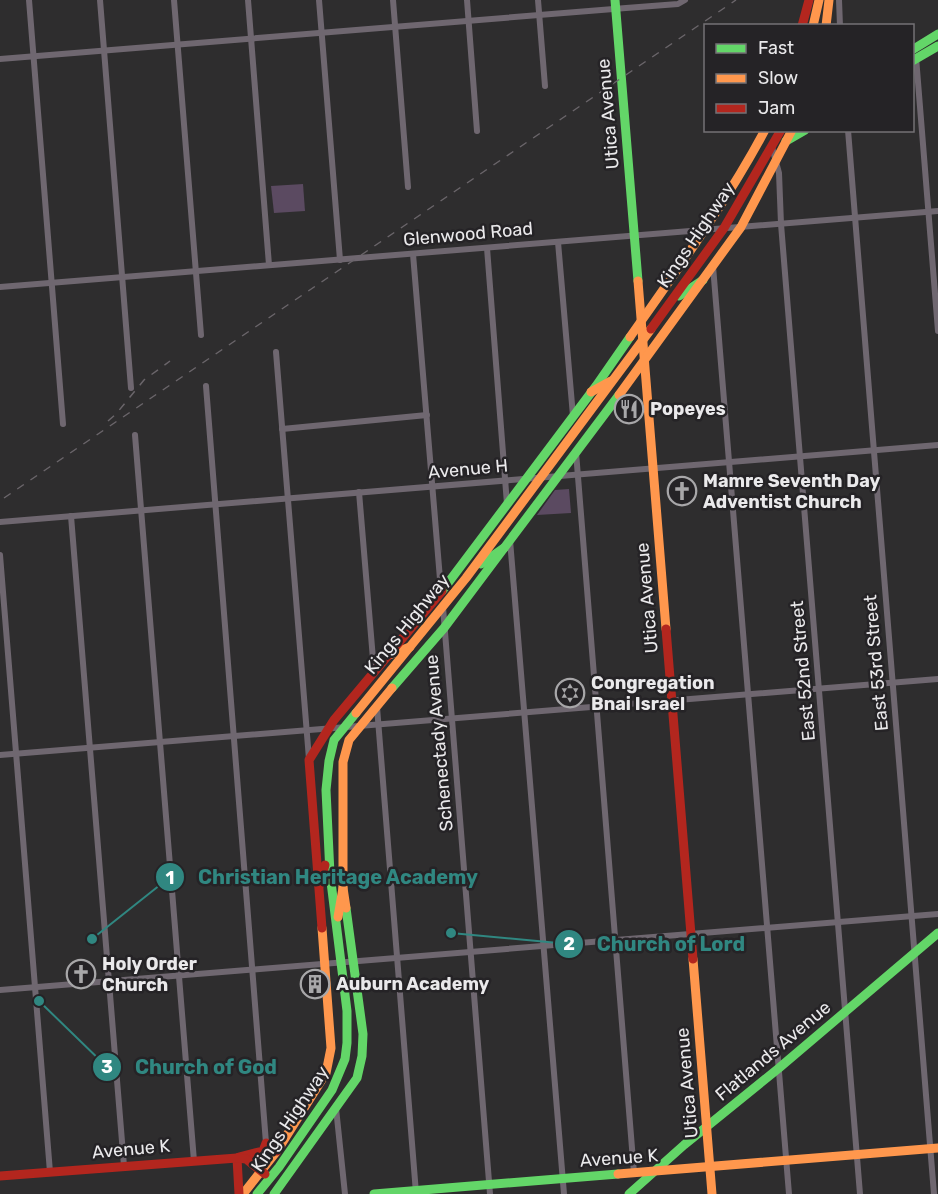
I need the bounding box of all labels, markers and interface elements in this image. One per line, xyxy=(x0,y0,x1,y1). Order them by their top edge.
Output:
legend xyxy=(704,24,914,132)
text: Fast xyxy=(758,37,794,59)
street label: Utica Avenue xyxy=(592,58,624,170)
text: Slow xyxy=(758,67,798,89)
text: Jam xyxy=(758,97,795,119)
street label: Kings Highway xyxy=(652,178,740,292)
street label: Glenwood Road xyxy=(402,217,534,251)
restaurant icon: Popeyes xyxy=(613,393,645,425)
place label: Popeyes xyxy=(650,398,726,420)
street label: Avenue H xyxy=(427,455,509,483)
place label: Mamre Seventh Day Adventist Church xyxy=(703,470,881,513)
church icon: Mamre Seventh Day Adventist Church xyxy=(666,475,698,507)
street label: Utica Avenue xyxy=(631,542,663,654)
street label: Kings Highway xyxy=(360,569,454,679)
street label: East 53rd Street xyxy=(859,594,893,732)
street label: East 52nd Street xyxy=(786,600,820,742)
street label: Schenectady Avenue xyxy=(420,654,458,832)
place label: Congregation Bnai Israel xyxy=(591,672,714,715)
synagogue icon: Congregation Bnai Israel xyxy=(554,677,586,709)
callout: Christian Heritage Academy xyxy=(155,858,490,896)
text: Christian Heritage Academy xyxy=(198,865,478,889)
text: 1 xyxy=(166,867,174,889)
callout: Church of Lord xyxy=(554,925,757,963)
text: Church of Lord xyxy=(597,932,745,956)
text: 2 xyxy=(563,933,575,955)
place label: Holy Order Church xyxy=(102,953,197,996)
church icon: Holy Order Church xyxy=(65,958,97,990)
building icon: Auburn Academy xyxy=(299,968,331,1000)
place label: Auburn Academy xyxy=(336,973,490,995)
street label: Flatlands Avenue xyxy=(711,996,835,1106)
street label: Utica Avenue xyxy=(671,1027,703,1139)
callout: Church of God xyxy=(92,1048,289,1086)
text: Church of God xyxy=(135,1055,277,1079)
text: 3 xyxy=(101,1056,113,1078)
street label: Kings Highway xyxy=(246,1062,334,1176)
street label: Avenue K xyxy=(91,1135,171,1163)
street label: Avenue K xyxy=(579,1144,659,1172)

